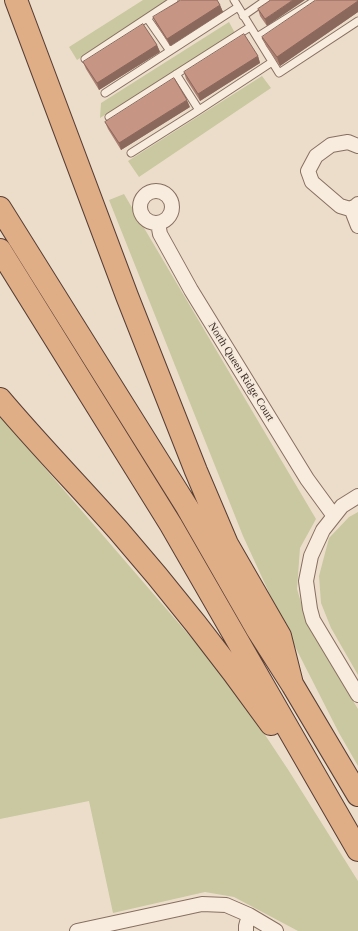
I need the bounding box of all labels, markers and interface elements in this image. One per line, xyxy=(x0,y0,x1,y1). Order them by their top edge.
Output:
street label: North Queen Ridge Court xyxy=(205,320,277,424)

